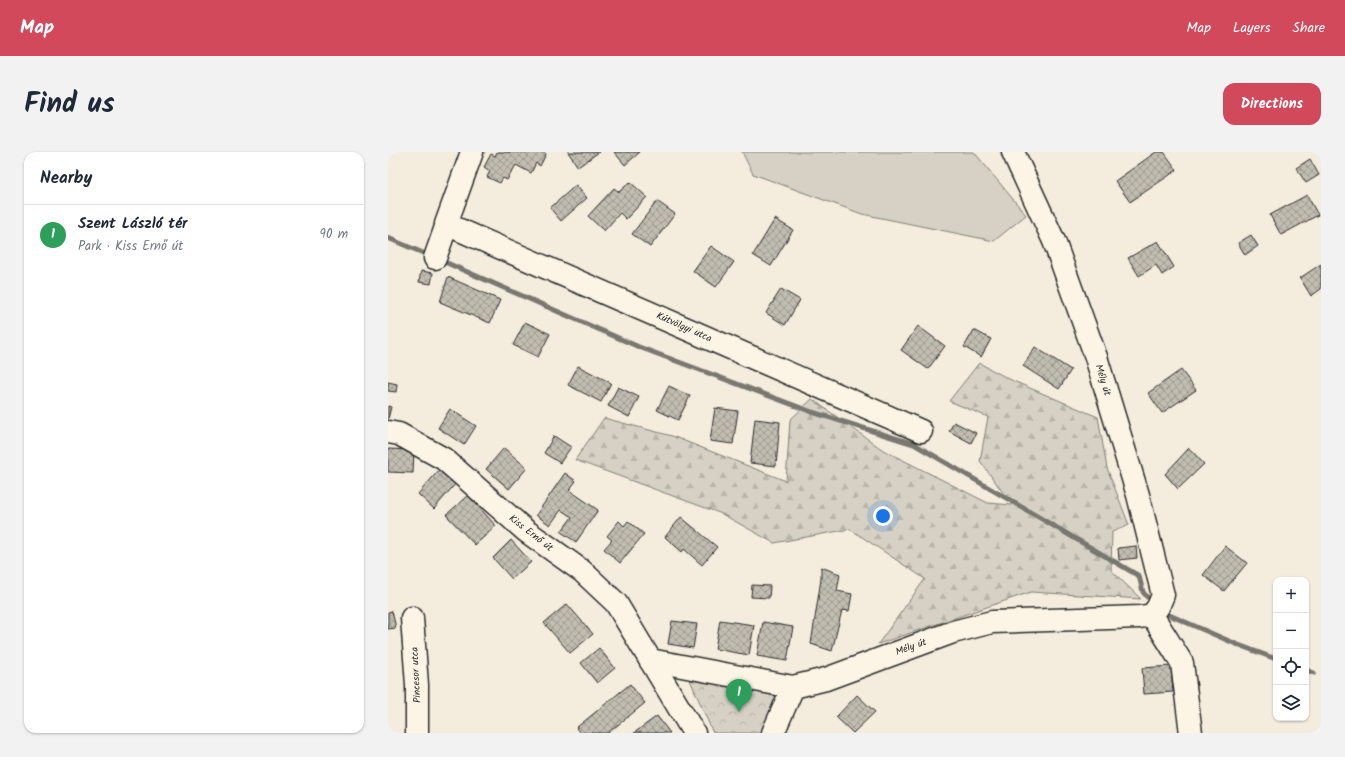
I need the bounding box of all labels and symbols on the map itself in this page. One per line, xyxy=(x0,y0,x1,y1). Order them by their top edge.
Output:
street label: Kútvölgyi utca xyxy=(654,308,715,347)
street label: Mély út xyxy=(1091,362,1115,398)
your location xyxy=(873,506,893,526)
street label: Kiss Ernő út xyxy=(505,511,557,556)
street label: Mély út xyxy=(893,634,929,660)
street label: Pincesor utca xyxy=(407,646,425,703)
pin: 1 xyxy=(726,679,752,712)

